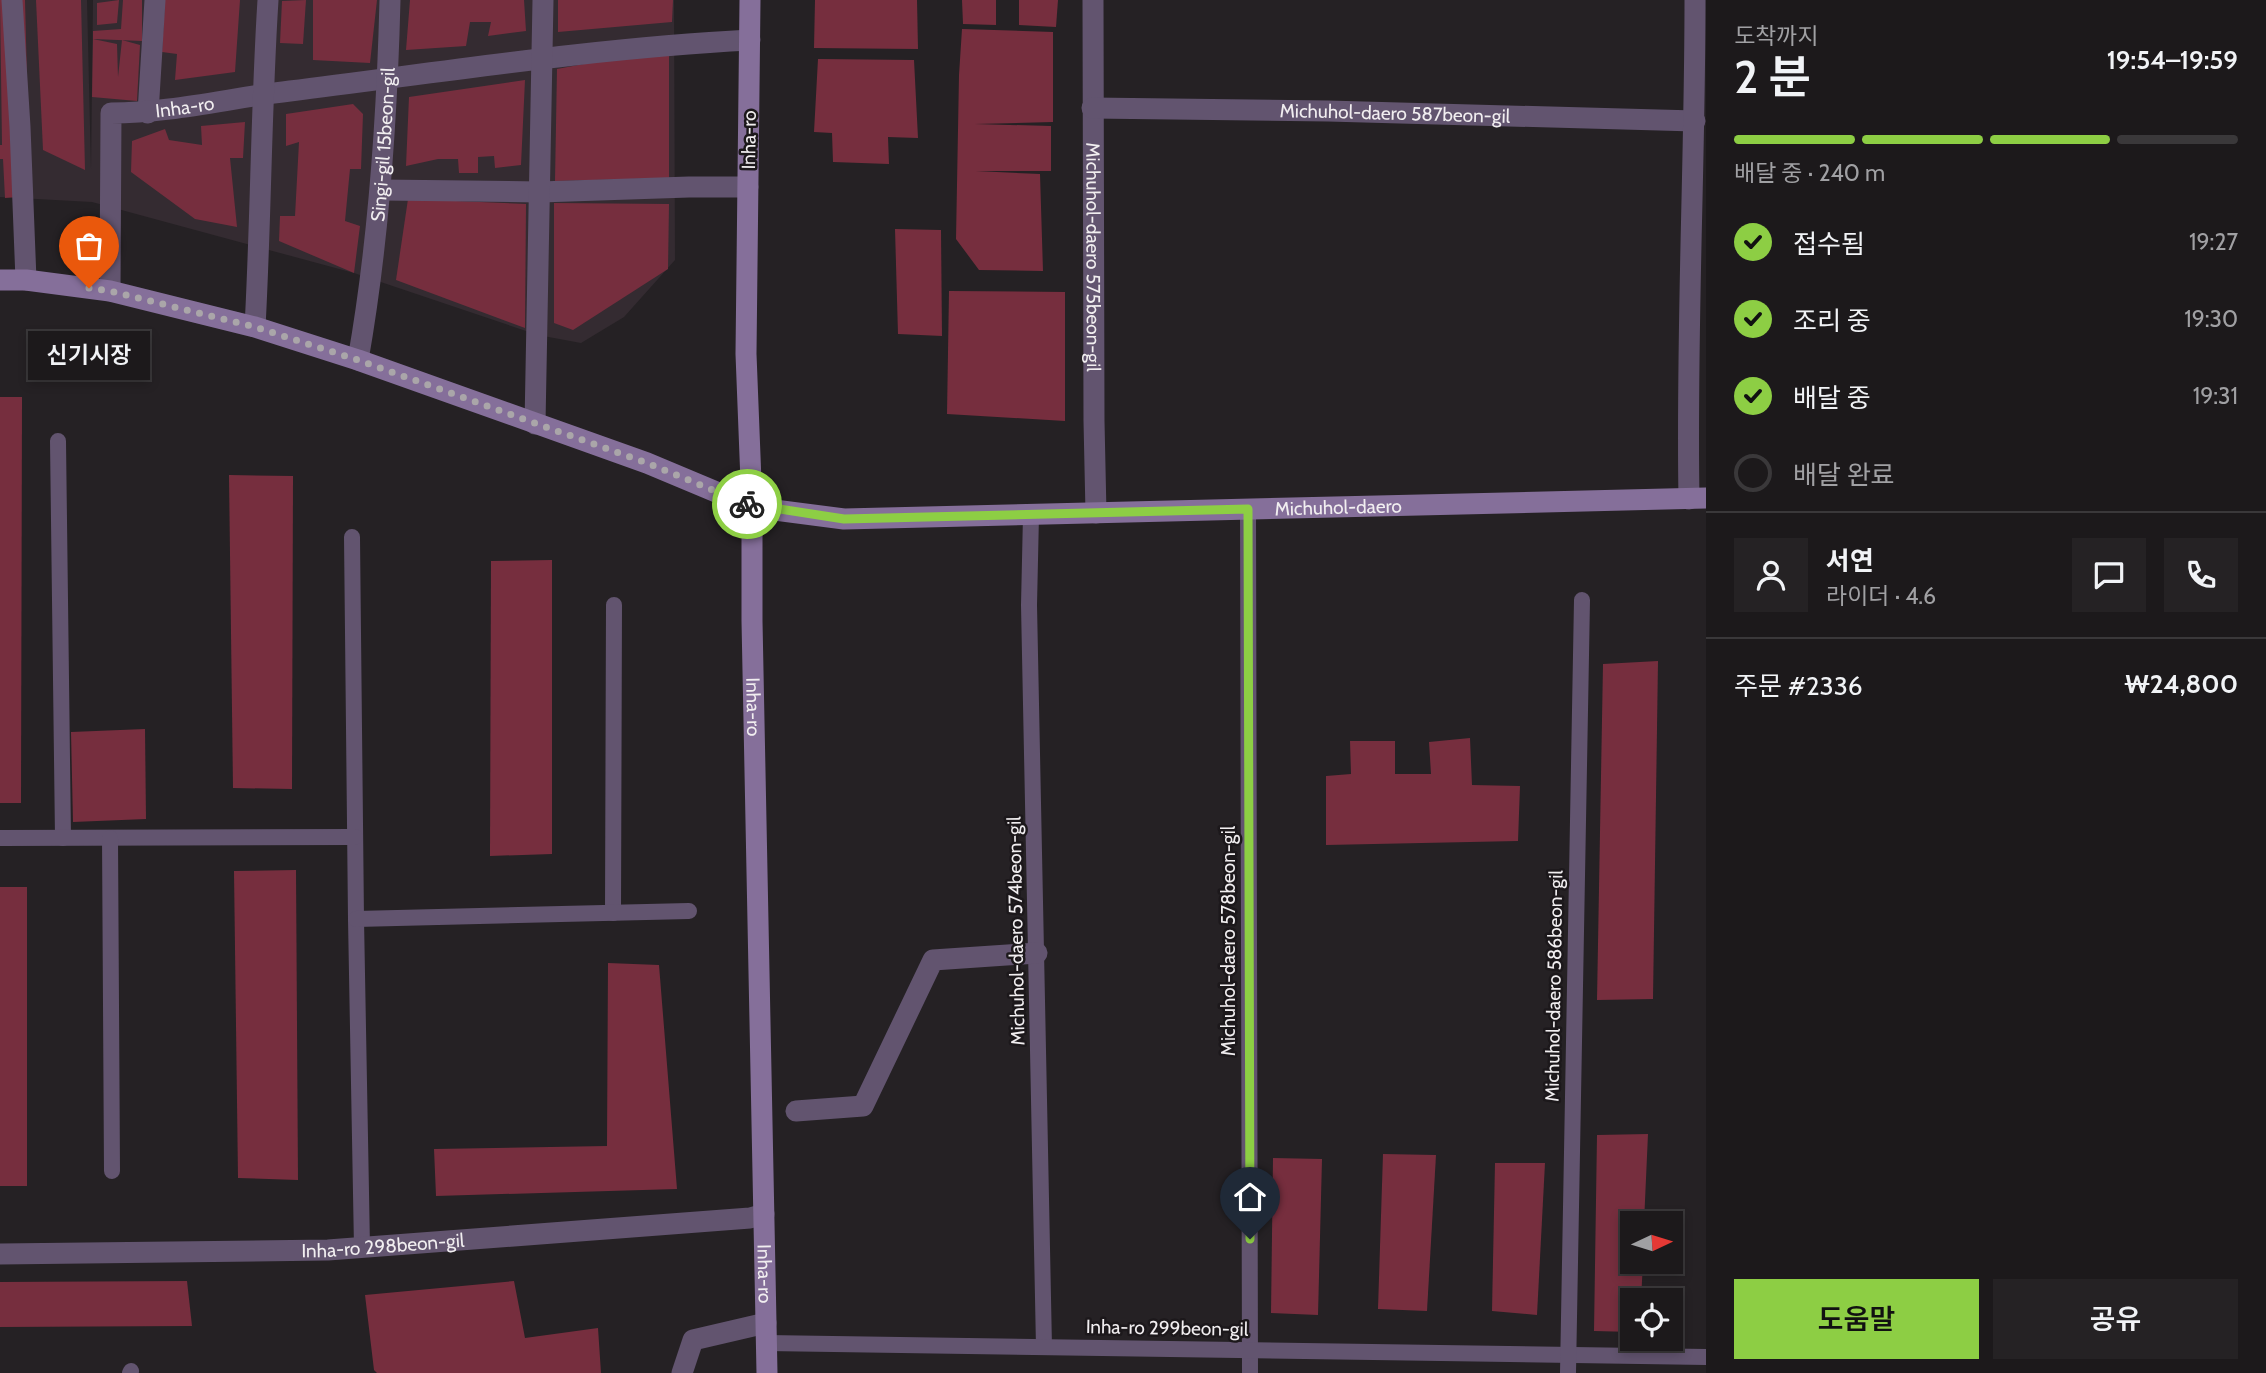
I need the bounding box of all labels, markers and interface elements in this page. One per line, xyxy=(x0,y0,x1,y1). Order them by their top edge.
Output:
text: 도착까지 xyxy=(1734,22,1819,50)
text: 19:54–19:59 xyxy=(2107,44,2238,76)
text: 2 분 xyxy=(1734,49,1811,105)
street label: Singi-gil 15beon-gil xyxy=(366,67,399,223)
street label: Inha-ro xyxy=(154,91,216,122)
street label: Michuhol-daero 587beon-gil xyxy=(1280,99,1511,127)
street label: Inha-ro xyxy=(737,110,761,170)
street label: Michuhol-daero 575beon-gil xyxy=(1082,142,1105,372)
text: 배달 중 · 240 m xyxy=(1734,159,1885,187)
pin xyxy=(59,216,119,288)
icon: check xyxy=(1734,223,1772,261)
icon: bag xyxy=(70,227,108,265)
text: 접수됨 xyxy=(1793,228,1865,260)
text: 19:27 xyxy=(2189,228,2238,256)
icon: check xyxy=(1734,300,1772,338)
text: 조리 중 xyxy=(1793,305,1871,337)
text: 19:30 xyxy=(2184,305,2238,333)
callout: 신기시장 xyxy=(28,330,150,379)
text: 신기시장 xyxy=(47,341,131,369)
icon: check xyxy=(1734,377,1772,415)
text: 배달 중 xyxy=(1793,382,1871,414)
text: 19:31 xyxy=(2193,382,2238,410)
text: 배달 완료 xyxy=(1793,459,1895,491)
courier xyxy=(712,469,782,539)
icon: bike xyxy=(728,485,766,523)
street label: Michuhol-daero xyxy=(1274,494,1402,520)
button: person xyxy=(1734,538,1808,612)
button: chat xyxy=(2072,538,2146,612)
button: phone xyxy=(2164,538,2238,612)
text: 서연 xyxy=(1826,545,1874,577)
text: 라이더 · 4.6 xyxy=(1826,582,1936,610)
text: ₩24,800 xyxy=(2125,668,2238,700)
text: 주문 #2336 xyxy=(1734,670,1863,702)
street label: Inha-ro xyxy=(742,677,766,737)
street label: Michuhol-daero 574beon-gil xyxy=(1002,816,1029,1046)
street label: Michuhol-daero 578beon-gil xyxy=(1217,825,1240,1056)
street label: Michuhol-daero 586beon-gil xyxy=(1540,869,1568,1102)
pin xyxy=(1220,1167,1280,1239)
icon: home xyxy=(1231,1178,1269,1216)
north arrow xyxy=(1620,1211,1684,1274)
map controls xyxy=(1620,1211,1683,1351)
street label: Inha-ro 298beon-gil xyxy=(301,1228,466,1262)
street label: Inha-ro xyxy=(753,1244,777,1303)
button: 도움말 xyxy=(1734,1279,1979,1359)
button: 공유 xyxy=(1993,1279,2238,1359)
button: locate xyxy=(1620,1288,1683,1351)
street label: Inha-ro 299beon-gil xyxy=(1086,1315,1249,1341)

